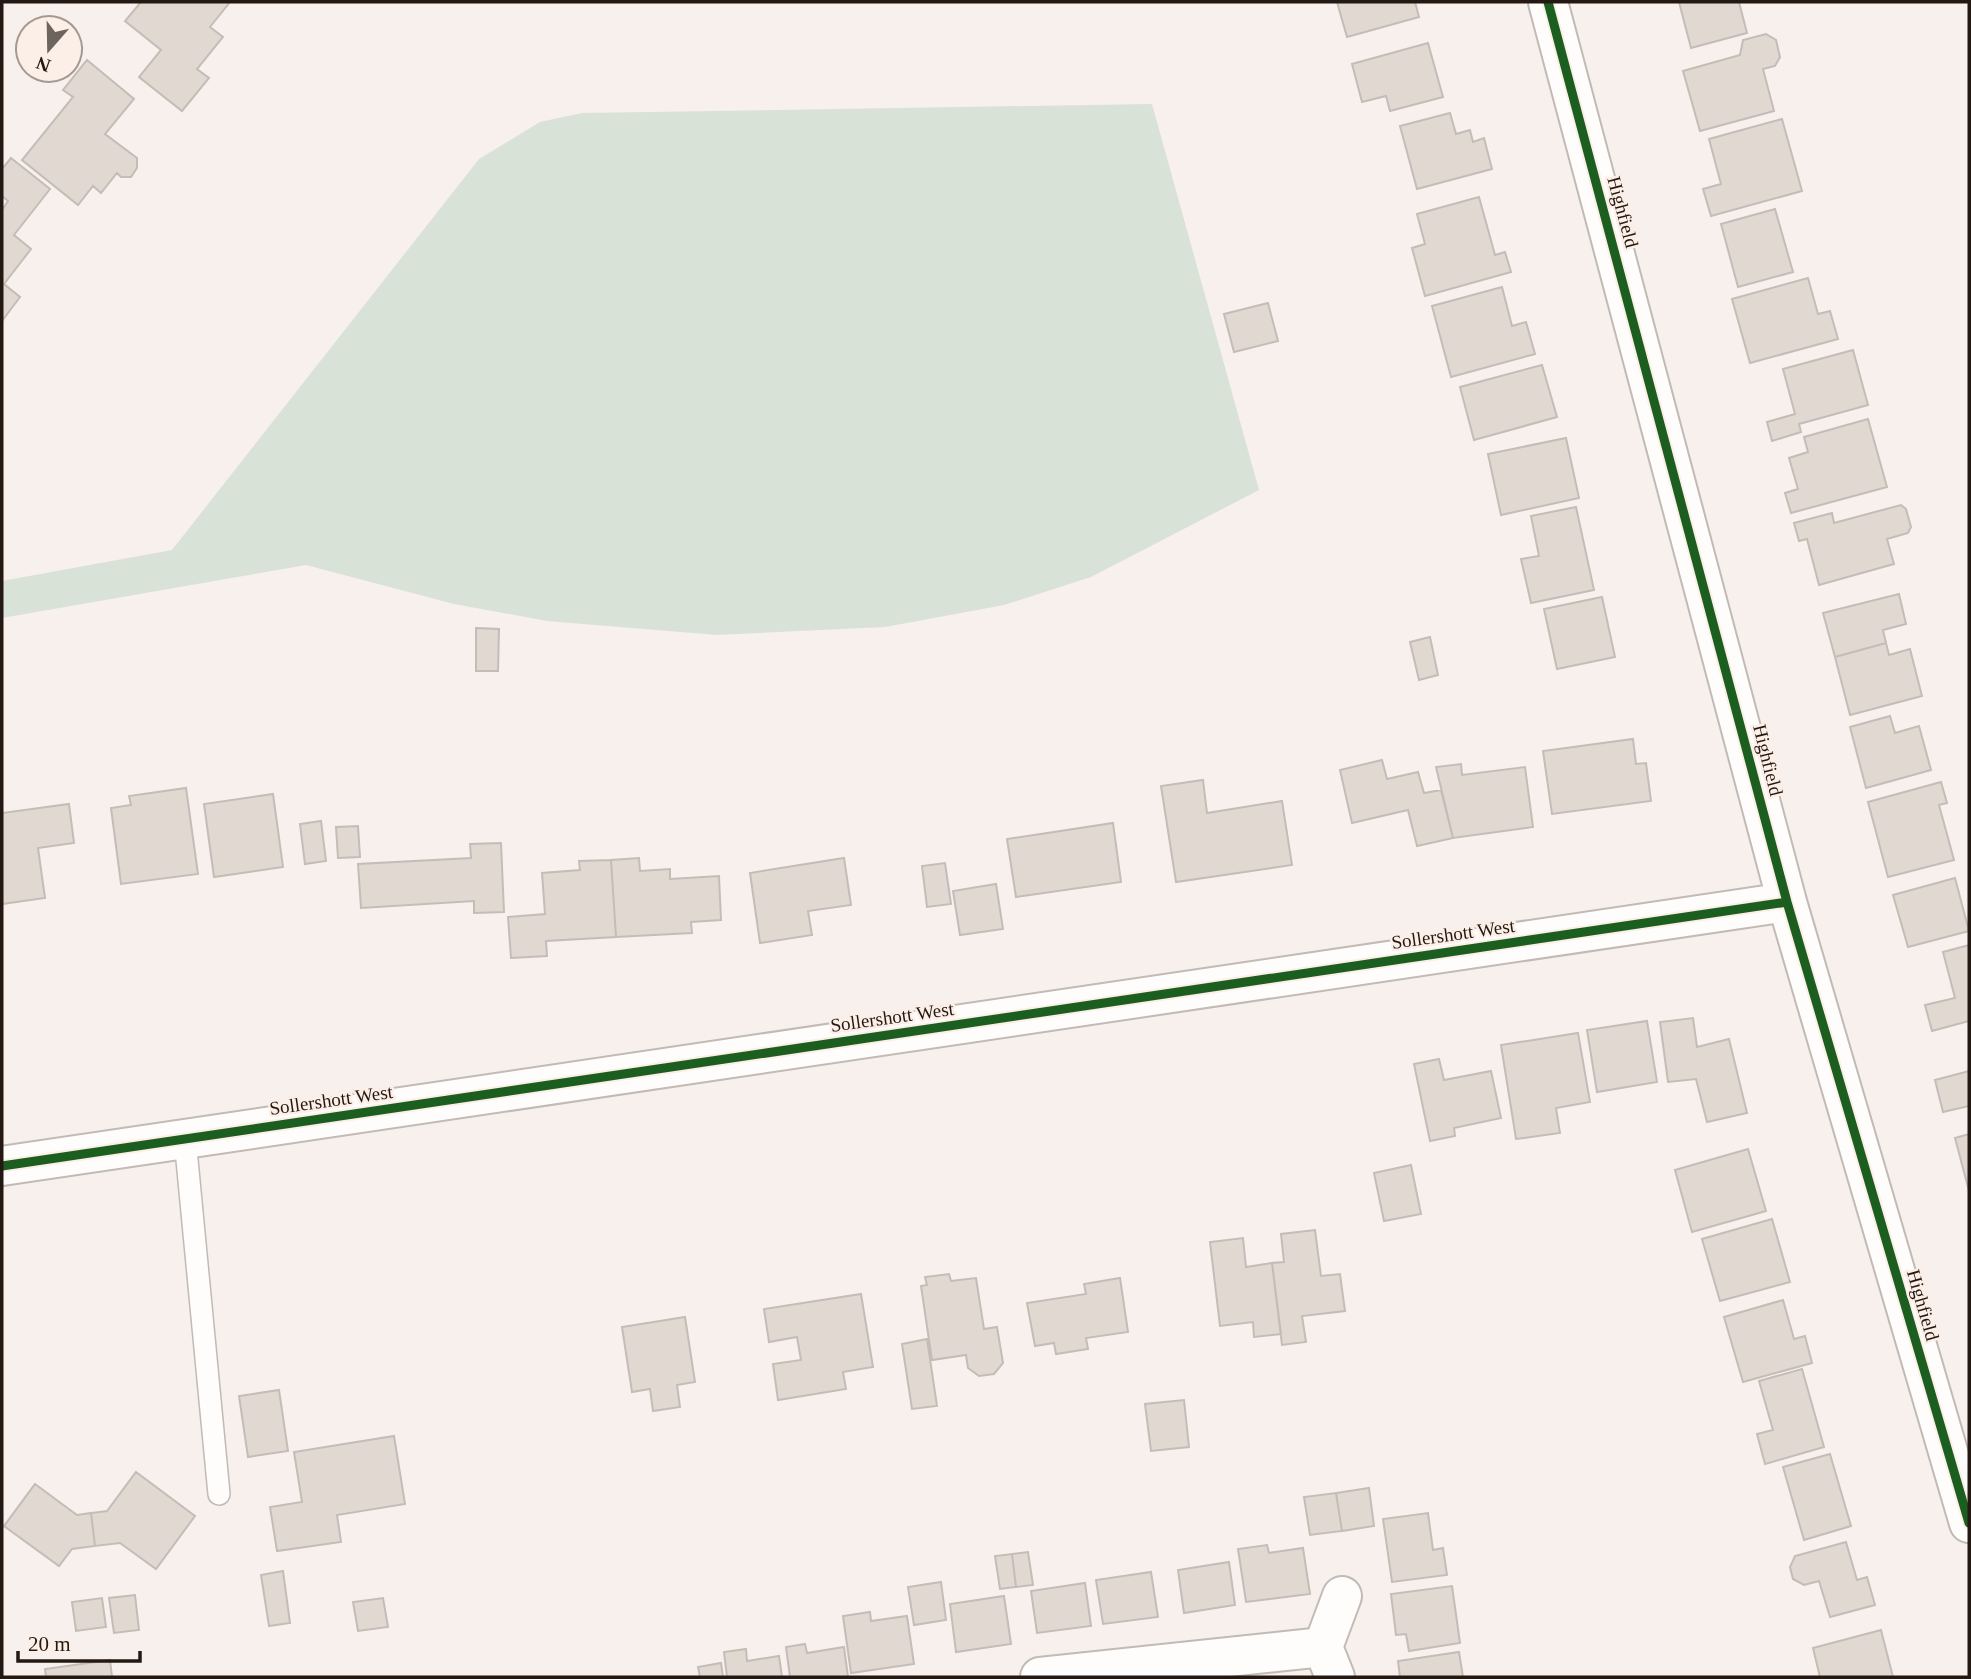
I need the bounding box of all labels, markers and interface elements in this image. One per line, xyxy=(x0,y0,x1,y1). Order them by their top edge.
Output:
north arrow xyxy=(14,14,84,84)
text: N xyxy=(33,52,53,77)
street label: Highfield xyxy=(1603,174,1643,250)
street label: Highfield xyxy=(1749,722,1787,798)
street label: Sollershott West xyxy=(1390,915,1517,953)
street label: Sollershott West xyxy=(829,998,956,1036)
street label: Sollershott West xyxy=(268,1081,395,1119)
street label: Highfield xyxy=(1903,1267,1943,1343)
scale bar xyxy=(18,1620,140,1664)
text: 20 m xyxy=(28,1632,71,1656)

